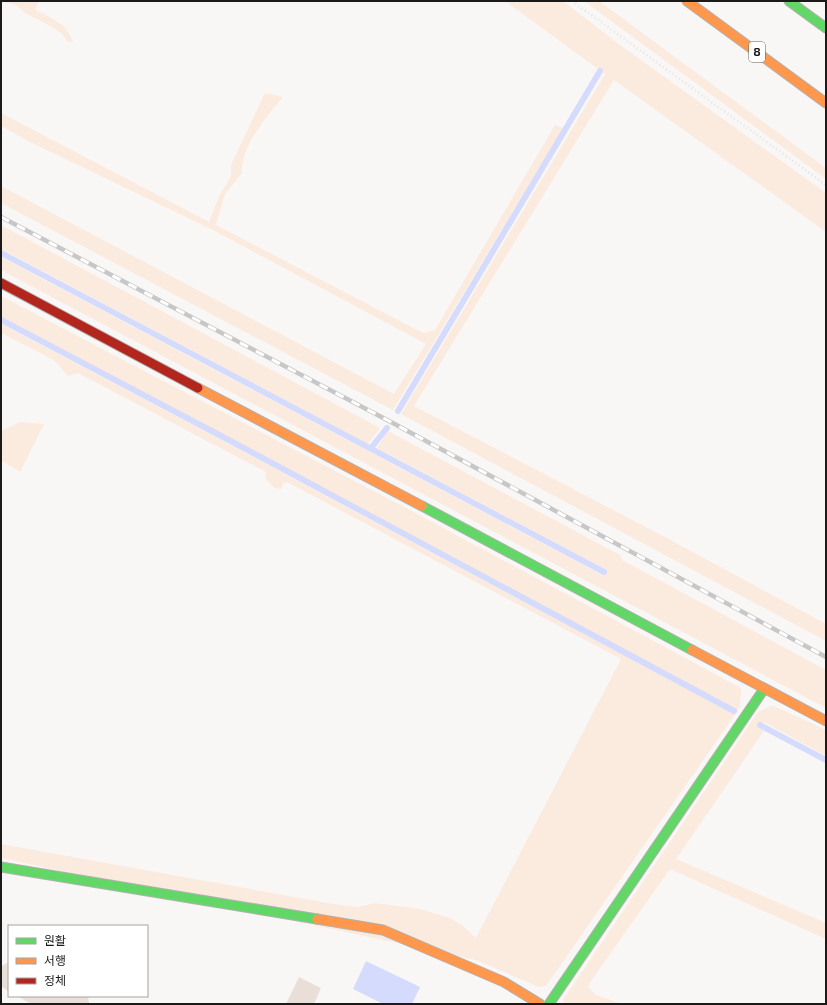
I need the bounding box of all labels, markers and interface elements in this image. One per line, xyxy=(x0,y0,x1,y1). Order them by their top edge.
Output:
road number: 8 xyxy=(749,42,765,62)
legend xyxy=(8,925,148,997)
text: 원활 xyxy=(44,933,66,947)
text: 서행 xyxy=(44,953,66,967)
text: 정체 xyxy=(44,973,66,987)

